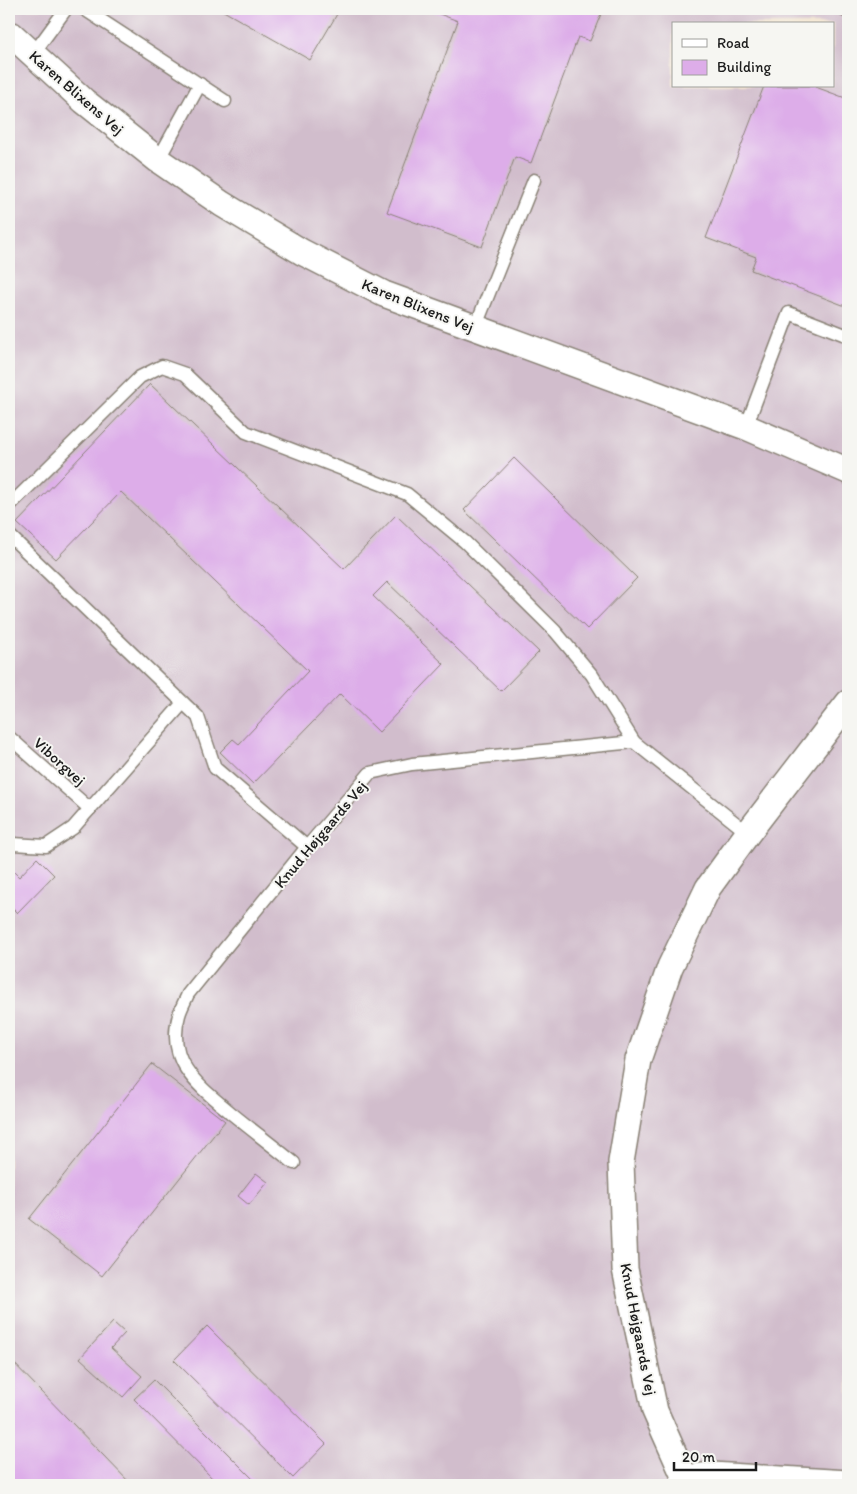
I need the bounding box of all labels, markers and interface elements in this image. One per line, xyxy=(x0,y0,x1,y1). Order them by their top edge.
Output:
legend xyxy=(672,22,834,88)
text: Road xyxy=(717,34,750,52)
street label: Karen Blixens Vej xyxy=(25,46,128,139)
text: Building xyxy=(717,58,771,76)
street label: Karen Blixens Vej xyxy=(359,274,477,337)
street label: Viborgvej xyxy=(30,733,90,790)
street label: Knud Højgaards Vej xyxy=(270,777,371,892)
street label: Knud Højgaards Vej xyxy=(616,1261,661,1397)
scale bar xyxy=(674,1439,757,1471)
text: 20 m xyxy=(682,1448,716,1466)

